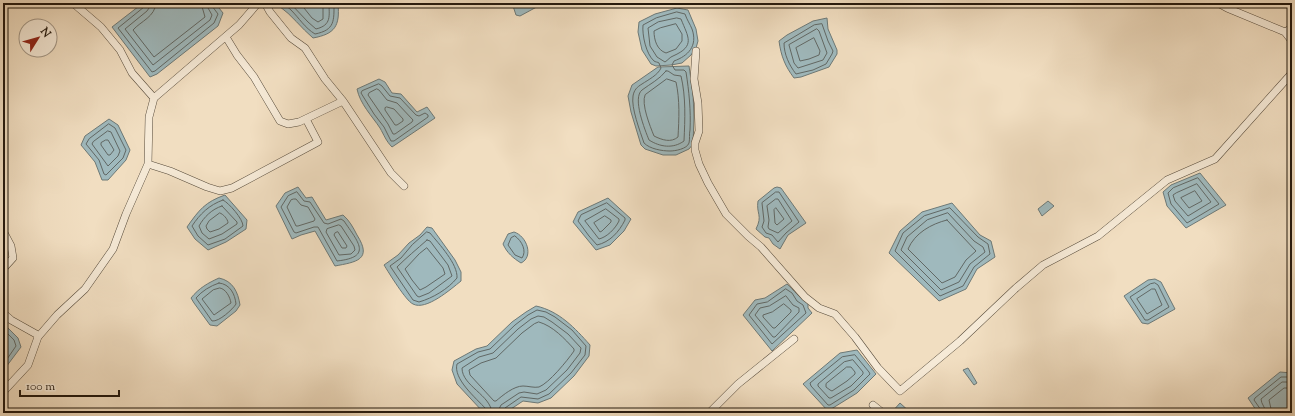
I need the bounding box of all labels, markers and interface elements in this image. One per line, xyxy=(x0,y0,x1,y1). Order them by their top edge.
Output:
north arrow xyxy=(18,18,58,58)
text: N xyxy=(36,23,54,41)
scale bar xyxy=(20,372,119,398)
text: 100 m xyxy=(26,378,55,396)

